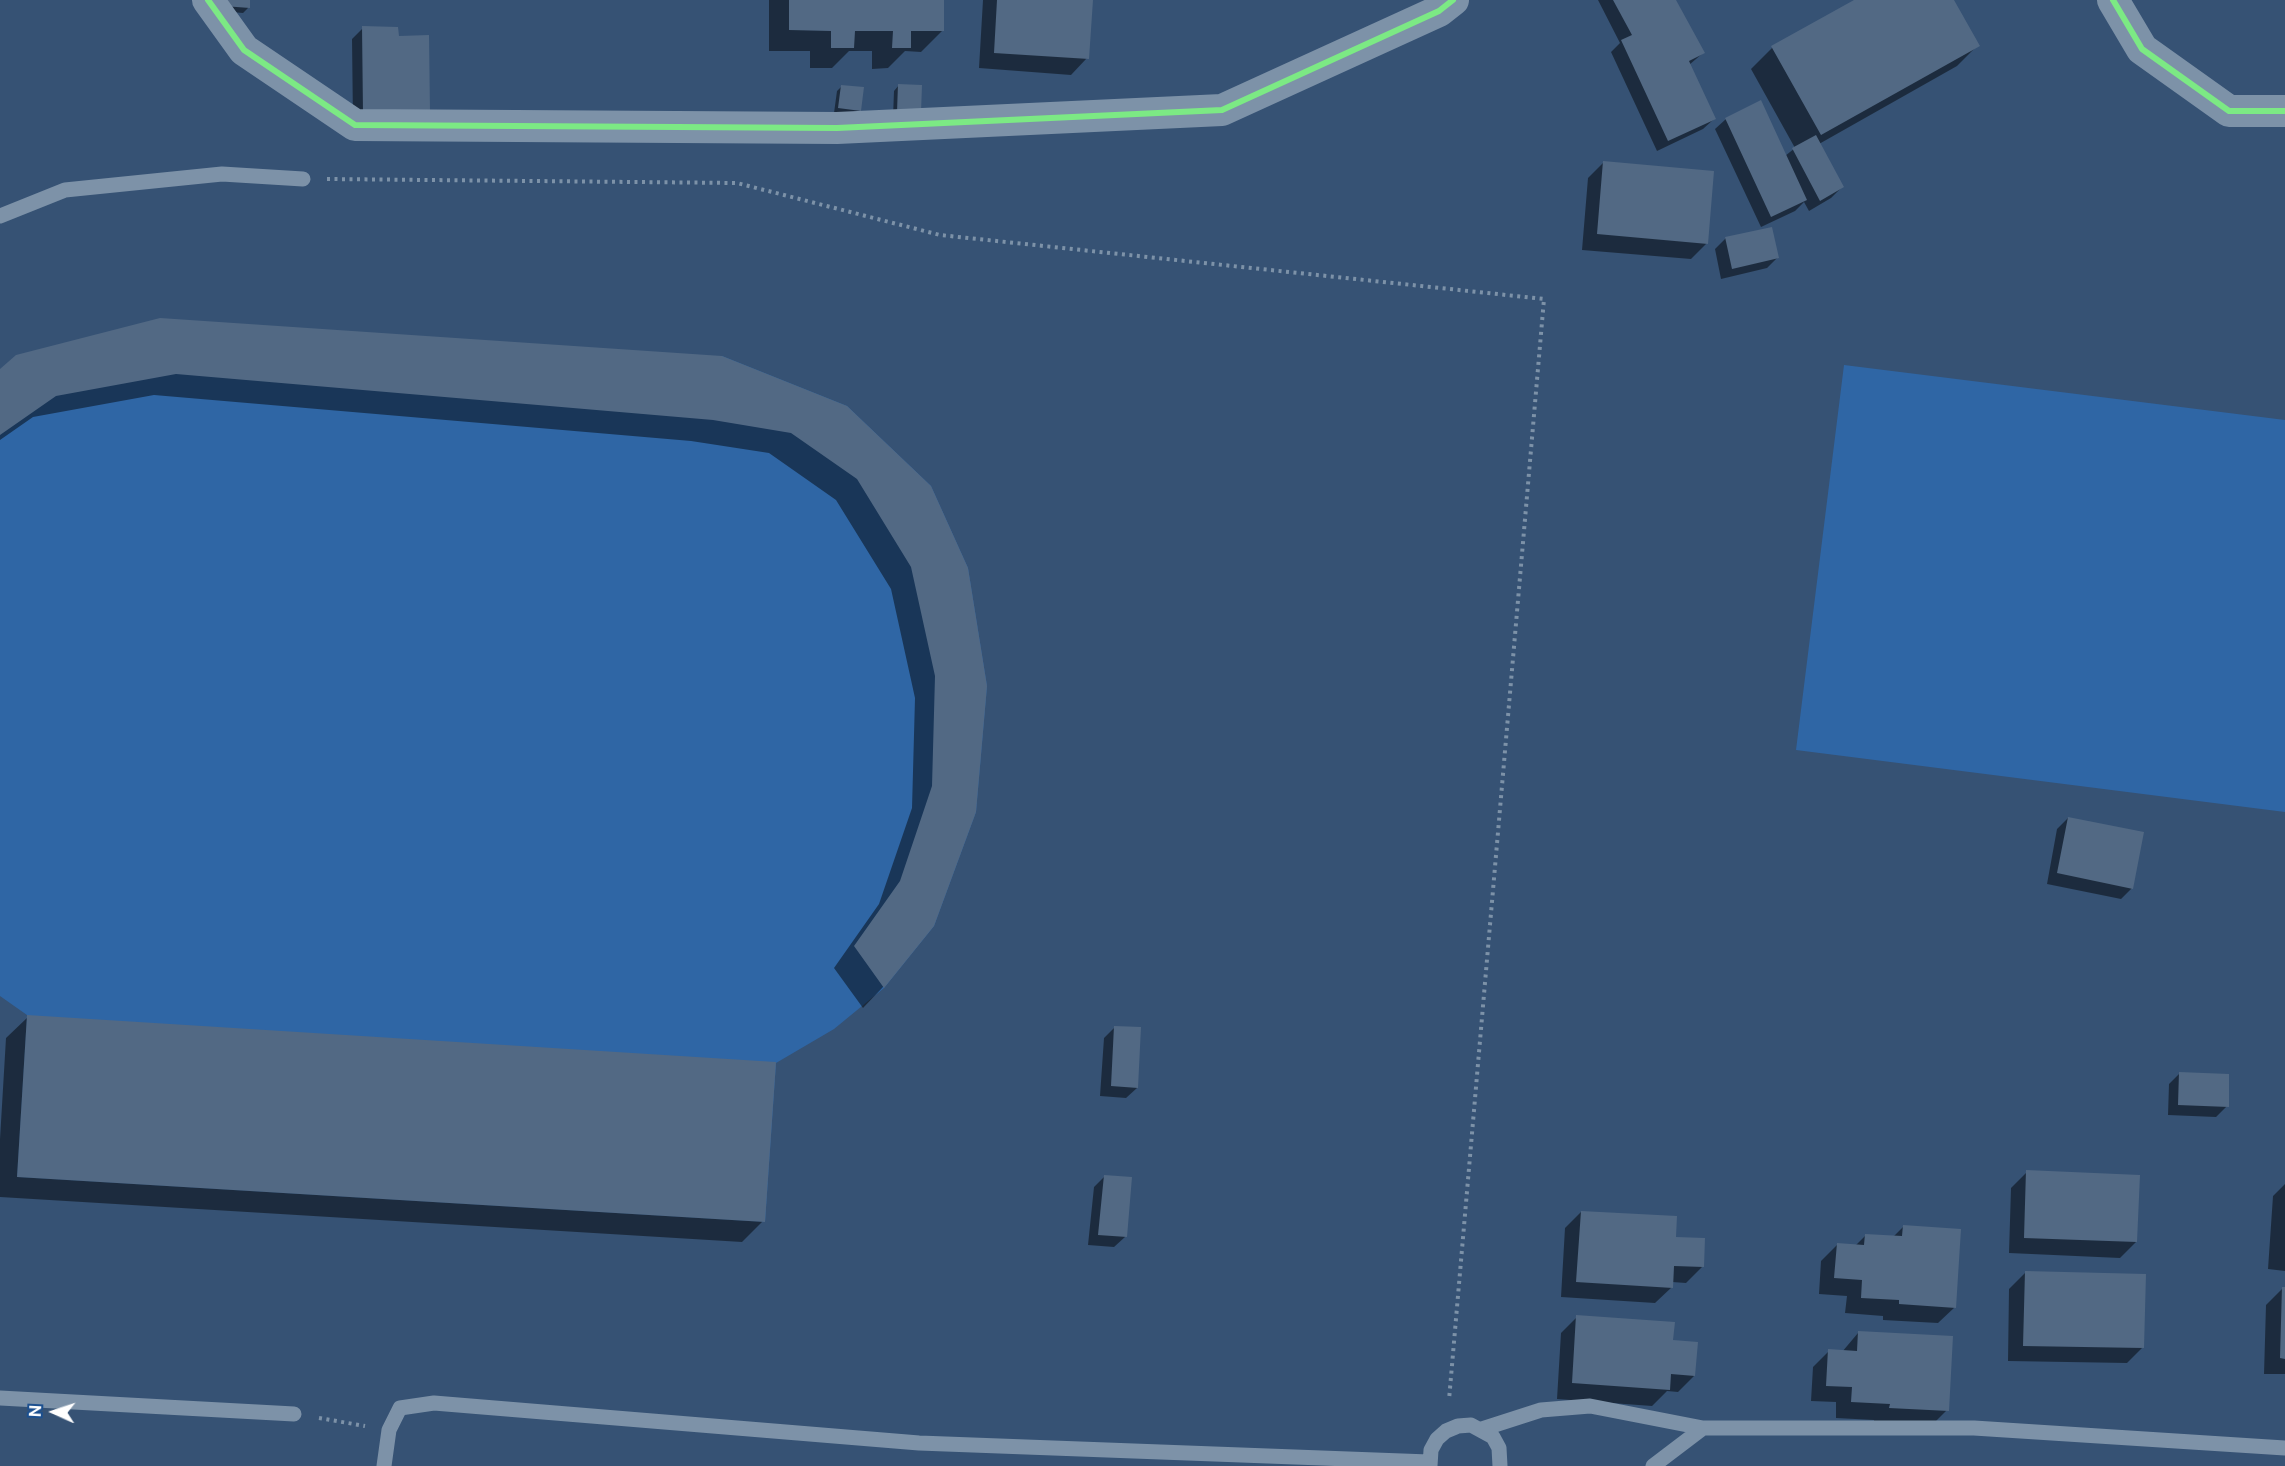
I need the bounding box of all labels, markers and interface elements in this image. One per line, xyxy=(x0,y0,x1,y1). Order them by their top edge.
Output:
north arrow xyxy=(24,1382,84,1442)
text: N xyxy=(26,1404,45,1418)

